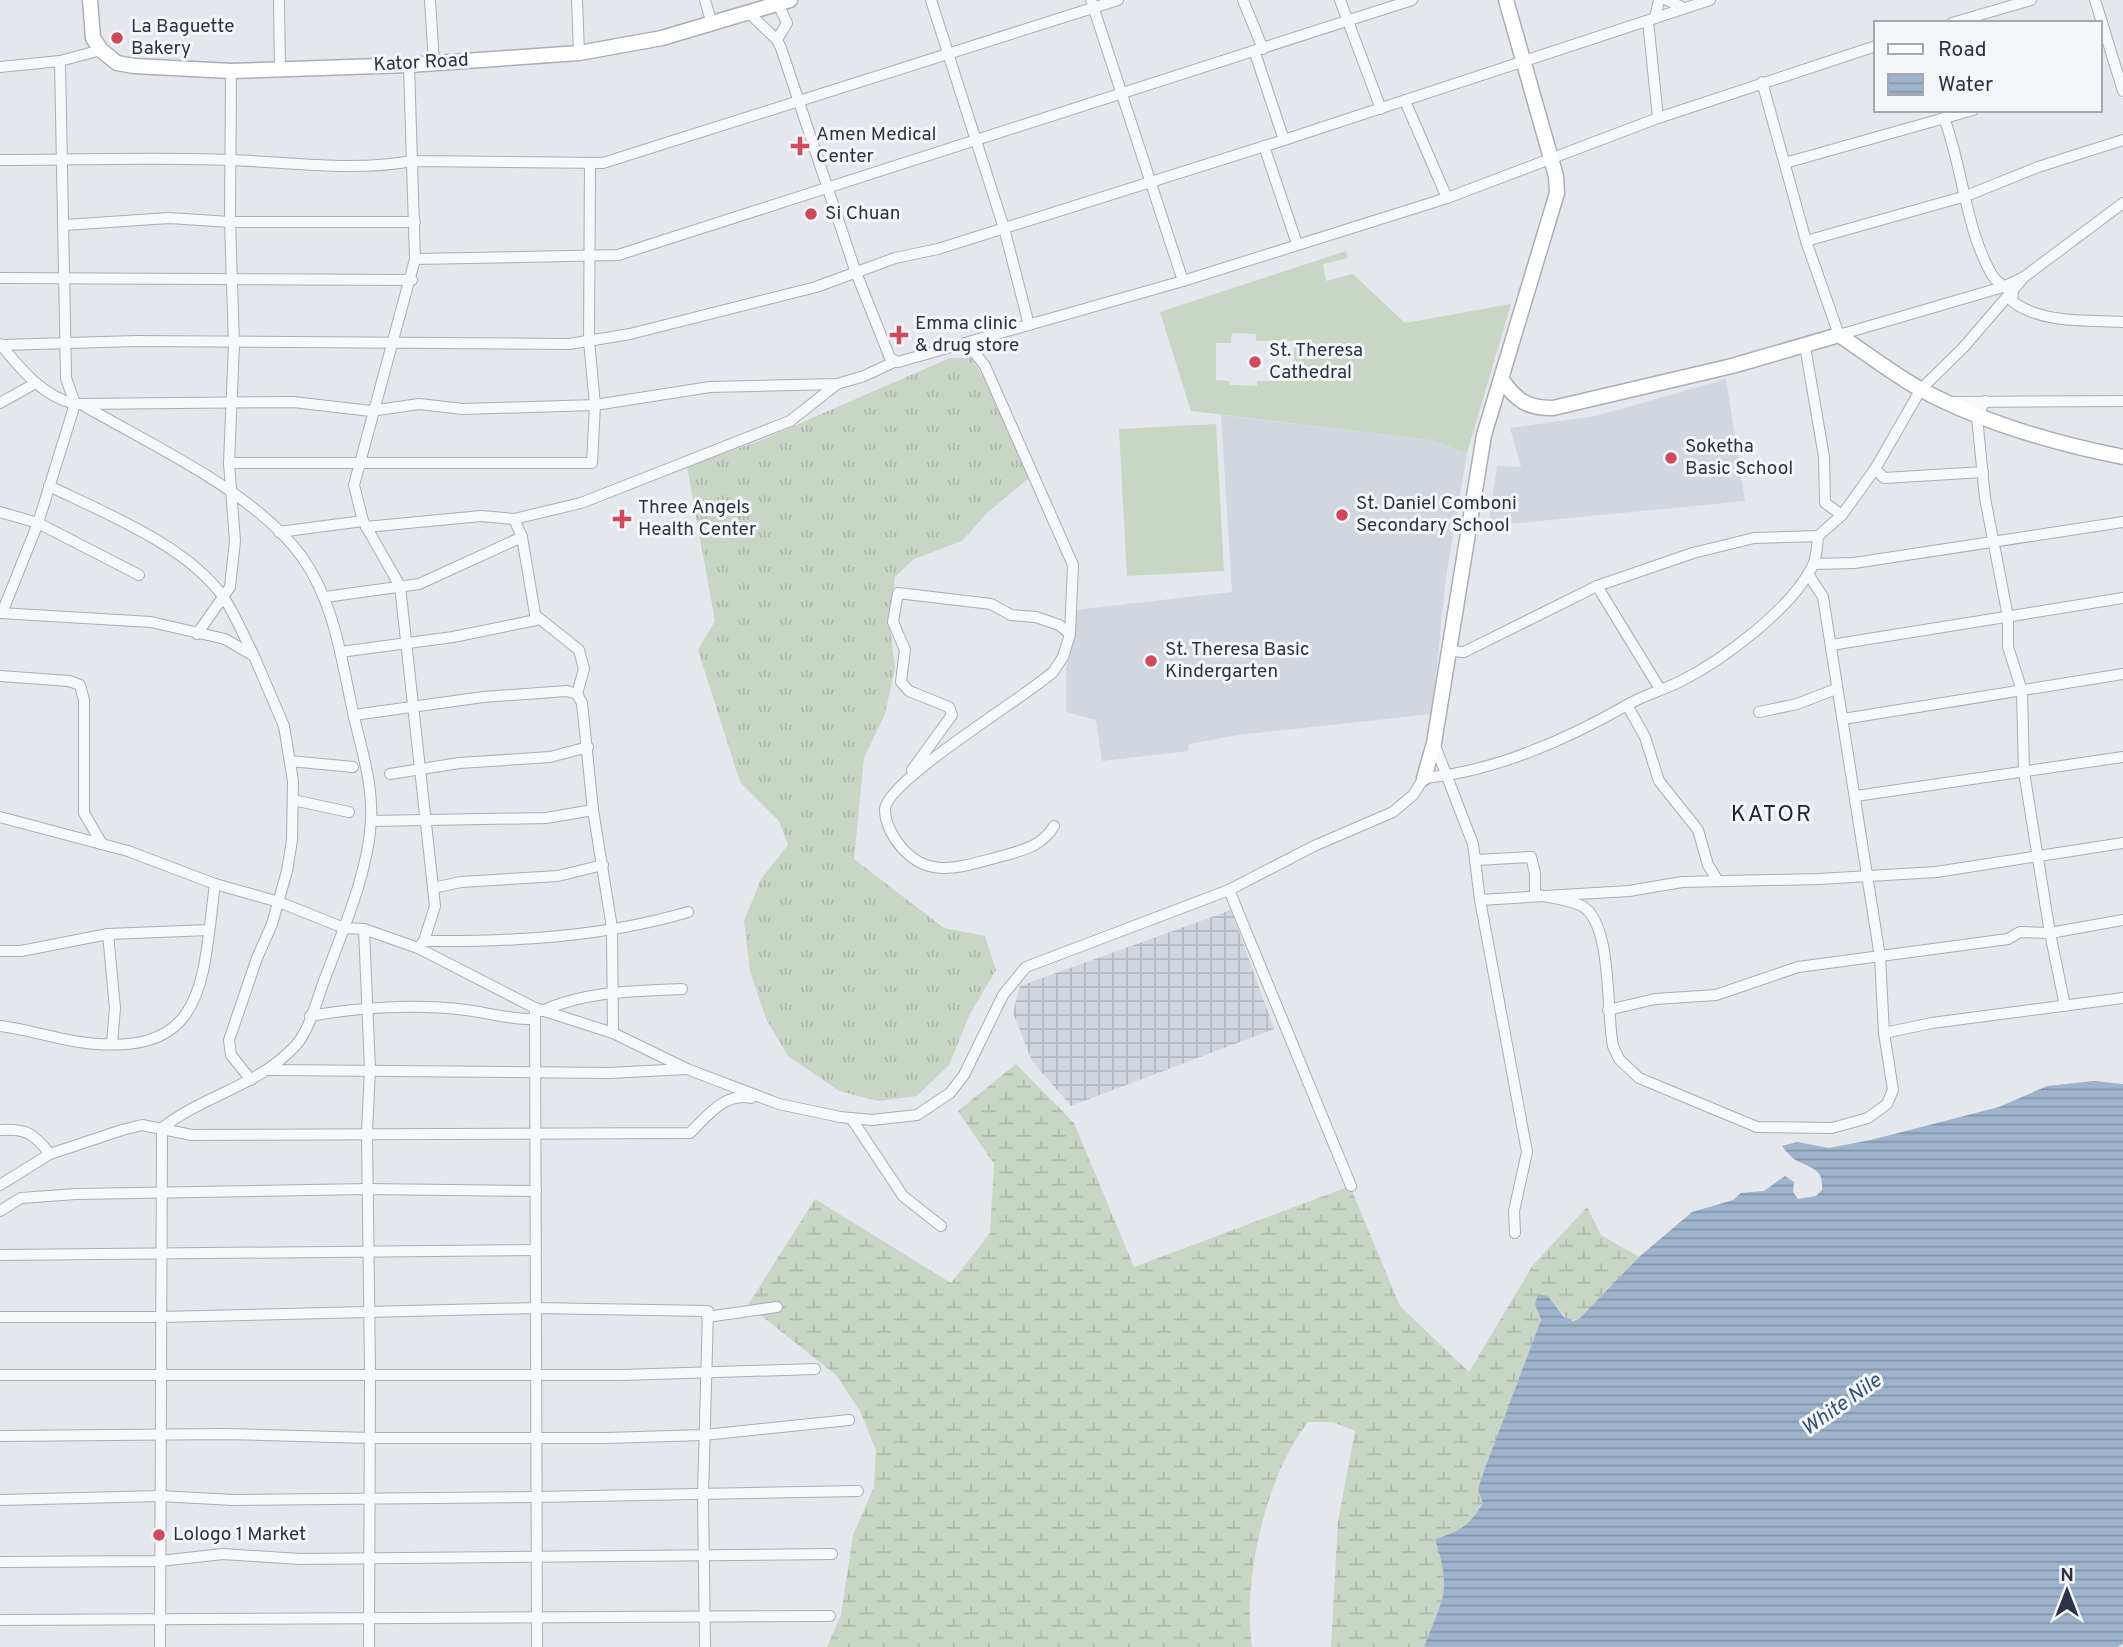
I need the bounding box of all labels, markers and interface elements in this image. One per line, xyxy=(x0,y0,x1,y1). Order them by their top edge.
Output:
place label: La Baguette Bakery xyxy=(131,15,234,61)
legend xyxy=(1874,21,2102,112)
marker: La Baguette Bakery xyxy=(109,30,125,46)
text: Road xyxy=(1938,37,1987,64)
street label: Kator Road xyxy=(373,49,469,77)
text: Water xyxy=(1938,72,1993,99)
place label: Amen Medical Center xyxy=(816,123,937,169)
marker: Amen Medical Center xyxy=(790,136,810,156)
place label: Si Chuan xyxy=(825,202,900,226)
marker: Si Chuan xyxy=(803,206,819,222)
place label: Emma clinic & drug store xyxy=(915,312,1019,358)
marker: Emma clinic & drug store xyxy=(889,325,909,345)
place label: St. Theresa Cathedral xyxy=(1269,339,1363,385)
marker: St. Theresa Cathedral xyxy=(1247,354,1263,370)
place label: Soketha Basic School xyxy=(1685,435,1793,481)
marker: Soketha Basic School xyxy=(1663,450,1679,466)
place label: St. Daniel Comboni Secondary School xyxy=(1356,492,1517,538)
place label: Three Angels Health Center xyxy=(638,496,757,542)
marker: St. Daniel Comboni Secondary School xyxy=(1334,507,1350,523)
marker: Three Angels Health Center xyxy=(612,509,632,529)
place label: St. Theresa Basic Kindergarten xyxy=(1165,638,1309,684)
marker: St. Theresa Basic Kindergarten xyxy=(1143,653,1159,669)
district label: KATOR xyxy=(1731,801,1813,830)
water label: White Nile xyxy=(1797,1367,1888,1442)
place label: Lologo 1 Market xyxy=(173,1523,306,1547)
marker: Lologo 1 Market xyxy=(151,1527,167,1543)
north arrow xyxy=(2032,1556,2102,1626)
text: N xyxy=(2060,1564,2074,1588)

